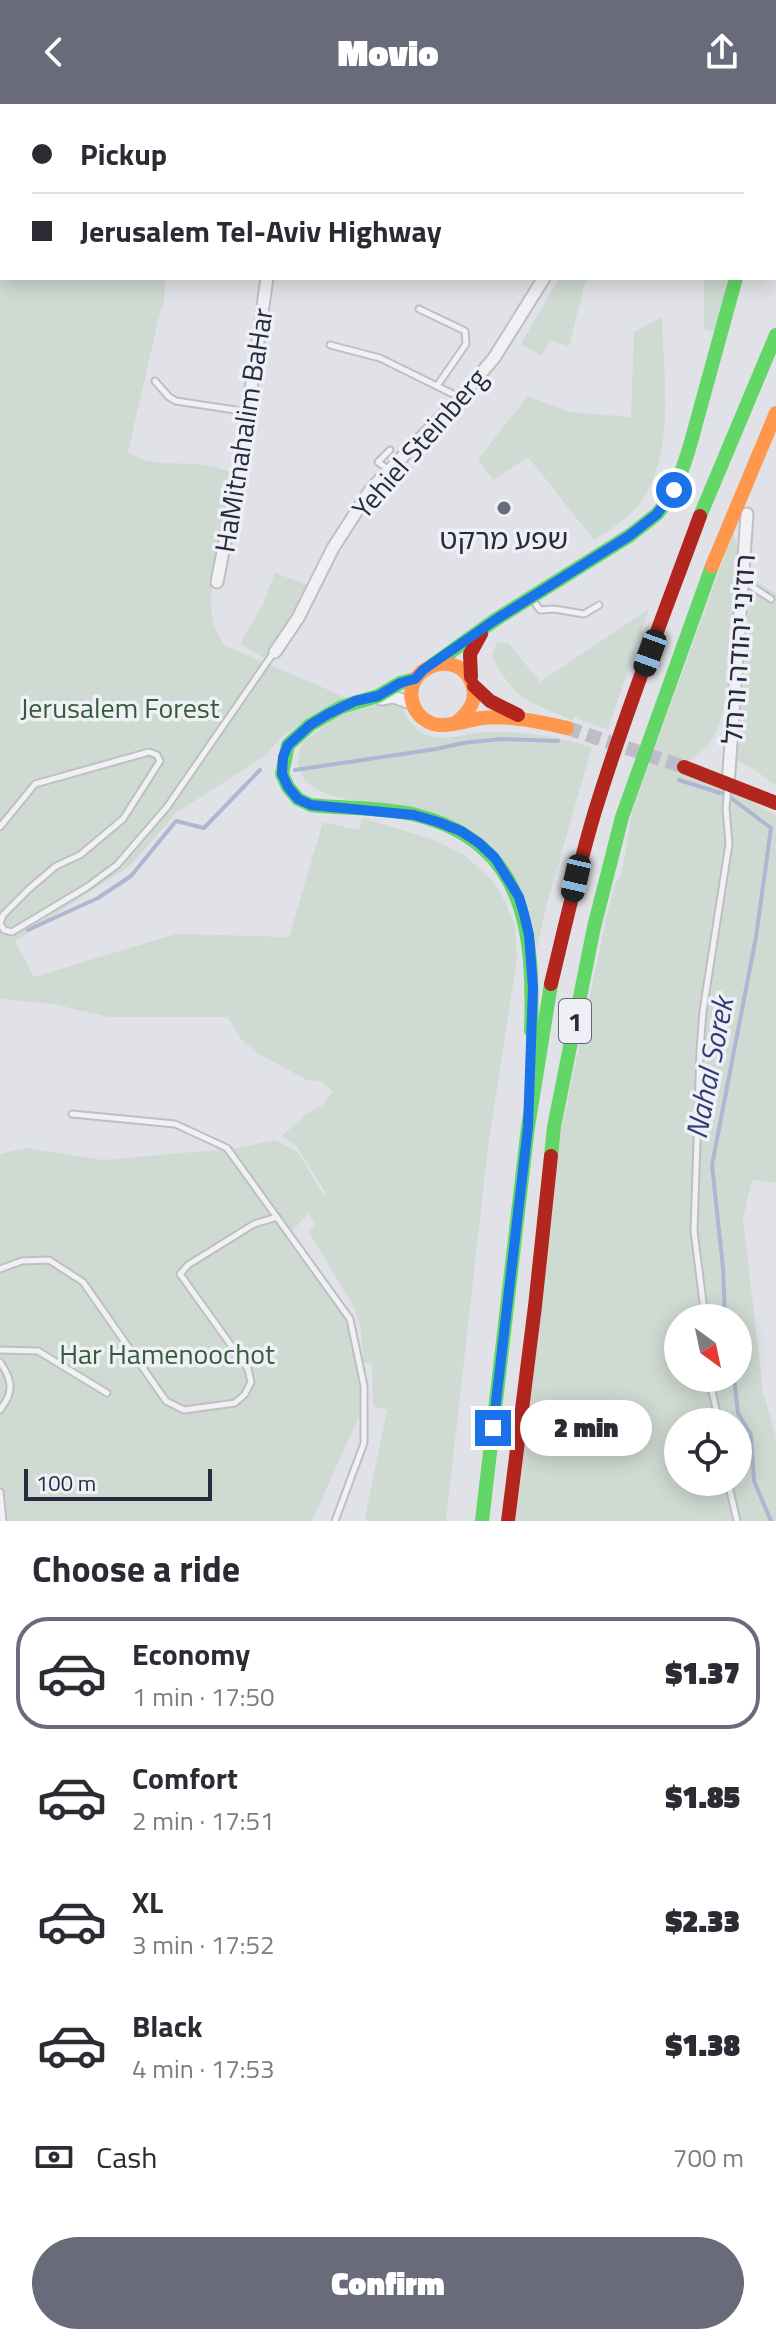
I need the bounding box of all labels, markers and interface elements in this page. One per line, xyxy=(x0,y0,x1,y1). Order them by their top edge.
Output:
text: Movio xyxy=(338,25,438,80)
icon: back xyxy=(32,30,76,74)
icon: share xyxy=(700,30,744,74)
text: Pickup xyxy=(80,131,167,177)
text: Jerusalem Tel-Aviv Highway xyxy=(80,208,442,254)
street label: HaMitnahalim BaHar xyxy=(202,305,284,555)
street label: Yehiel Steinberg xyxy=(341,358,497,528)
route start xyxy=(656,472,692,508)
marker: שפע מרקט xyxy=(495,499,513,517)
place label: שפע מרקט xyxy=(440,517,568,560)
street label: רוז'ני יהודה ורחל xyxy=(710,552,766,746)
car xyxy=(631,626,669,680)
park label: Jerusalem Forest xyxy=(20,686,220,729)
car xyxy=(559,852,593,904)
water label: Nahal Sorek xyxy=(673,990,746,1143)
road number: 1 xyxy=(559,999,591,1043)
north arrow xyxy=(664,1304,752,1392)
map controls xyxy=(664,1304,752,1496)
park label: Har Hamenoochot xyxy=(59,1332,275,1375)
callout: 2 min xyxy=(521,1400,653,1456)
text: 2 min xyxy=(554,1408,618,1447)
button: locate xyxy=(664,1408,752,1496)
route end xyxy=(475,1410,511,1446)
scale bar xyxy=(24,1465,212,1501)
text: 100 m xyxy=(36,1466,96,1500)
text: Choose a ride xyxy=(32,1541,240,1596)
text: Economy xyxy=(132,1631,250,1677)
icon: car xyxy=(36,1637,108,1709)
text: $1.37 xyxy=(666,1650,740,1696)
text: 1 min · 17:50 xyxy=(132,1677,275,1716)
text: Comfort xyxy=(132,1755,238,1801)
icon: car xyxy=(36,1761,108,1833)
text: $1.85 xyxy=(666,1774,740,1820)
text: 2 min · 17:51 xyxy=(132,1801,275,1840)
text: XL xyxy=(132,1879,163,1925)
icon: car xyxy=(36,1885,108,1957)
text: $2.33 xyxy=(666,1898,740,1944)
text: 3 min · 17:52 xyxy=(132,1925,275,1964)
text: Black xyxy=(132,2003,203,2049)
icon: car xyxy=(36,2009,108,2081)
text: $1.38 xyxy=(666,2022,740,2068)
text: 4 min · 17:53 xyxy=(132,2049,275,2088)
text: Cash xyxy=(96,2134,157,2180)
icon: cash xyxy=(32,2135,76,2179)
text: 700 m xyxy=(673,2138,744,2177)
button: Confirm xyxy=(32,2237,744,2329)

